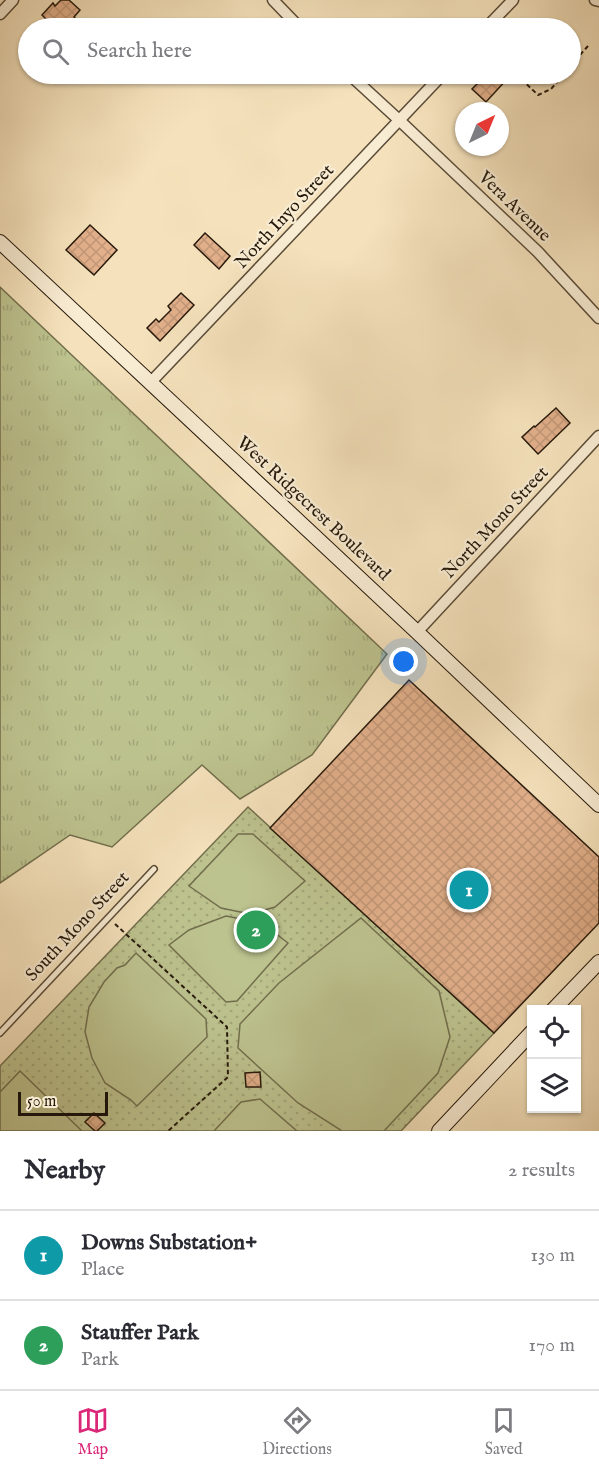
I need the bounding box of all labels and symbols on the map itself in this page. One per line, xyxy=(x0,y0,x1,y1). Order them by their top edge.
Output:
north arrow xyxy=(455,102,509,156)
street label: North Inyo Street xyxy=(231,160,339,274)
street label: Vera Avenue xyxy=(472,166,555,247)
street label: West Ridgecrest Boulevard xyxy=(231,432,395,587)
street label: North Mono Street xyxy=(438,462,554,584)
your location xyxy=(389,647,418,676)
street label: South Mono Street xyxy=(21,867,135,987)
pin: 1 xyxy=(450,868,488,912)
pin: 2 xyxy=(236,908,276,952)
scale bar xyxy=(18,1089,108,1116)

